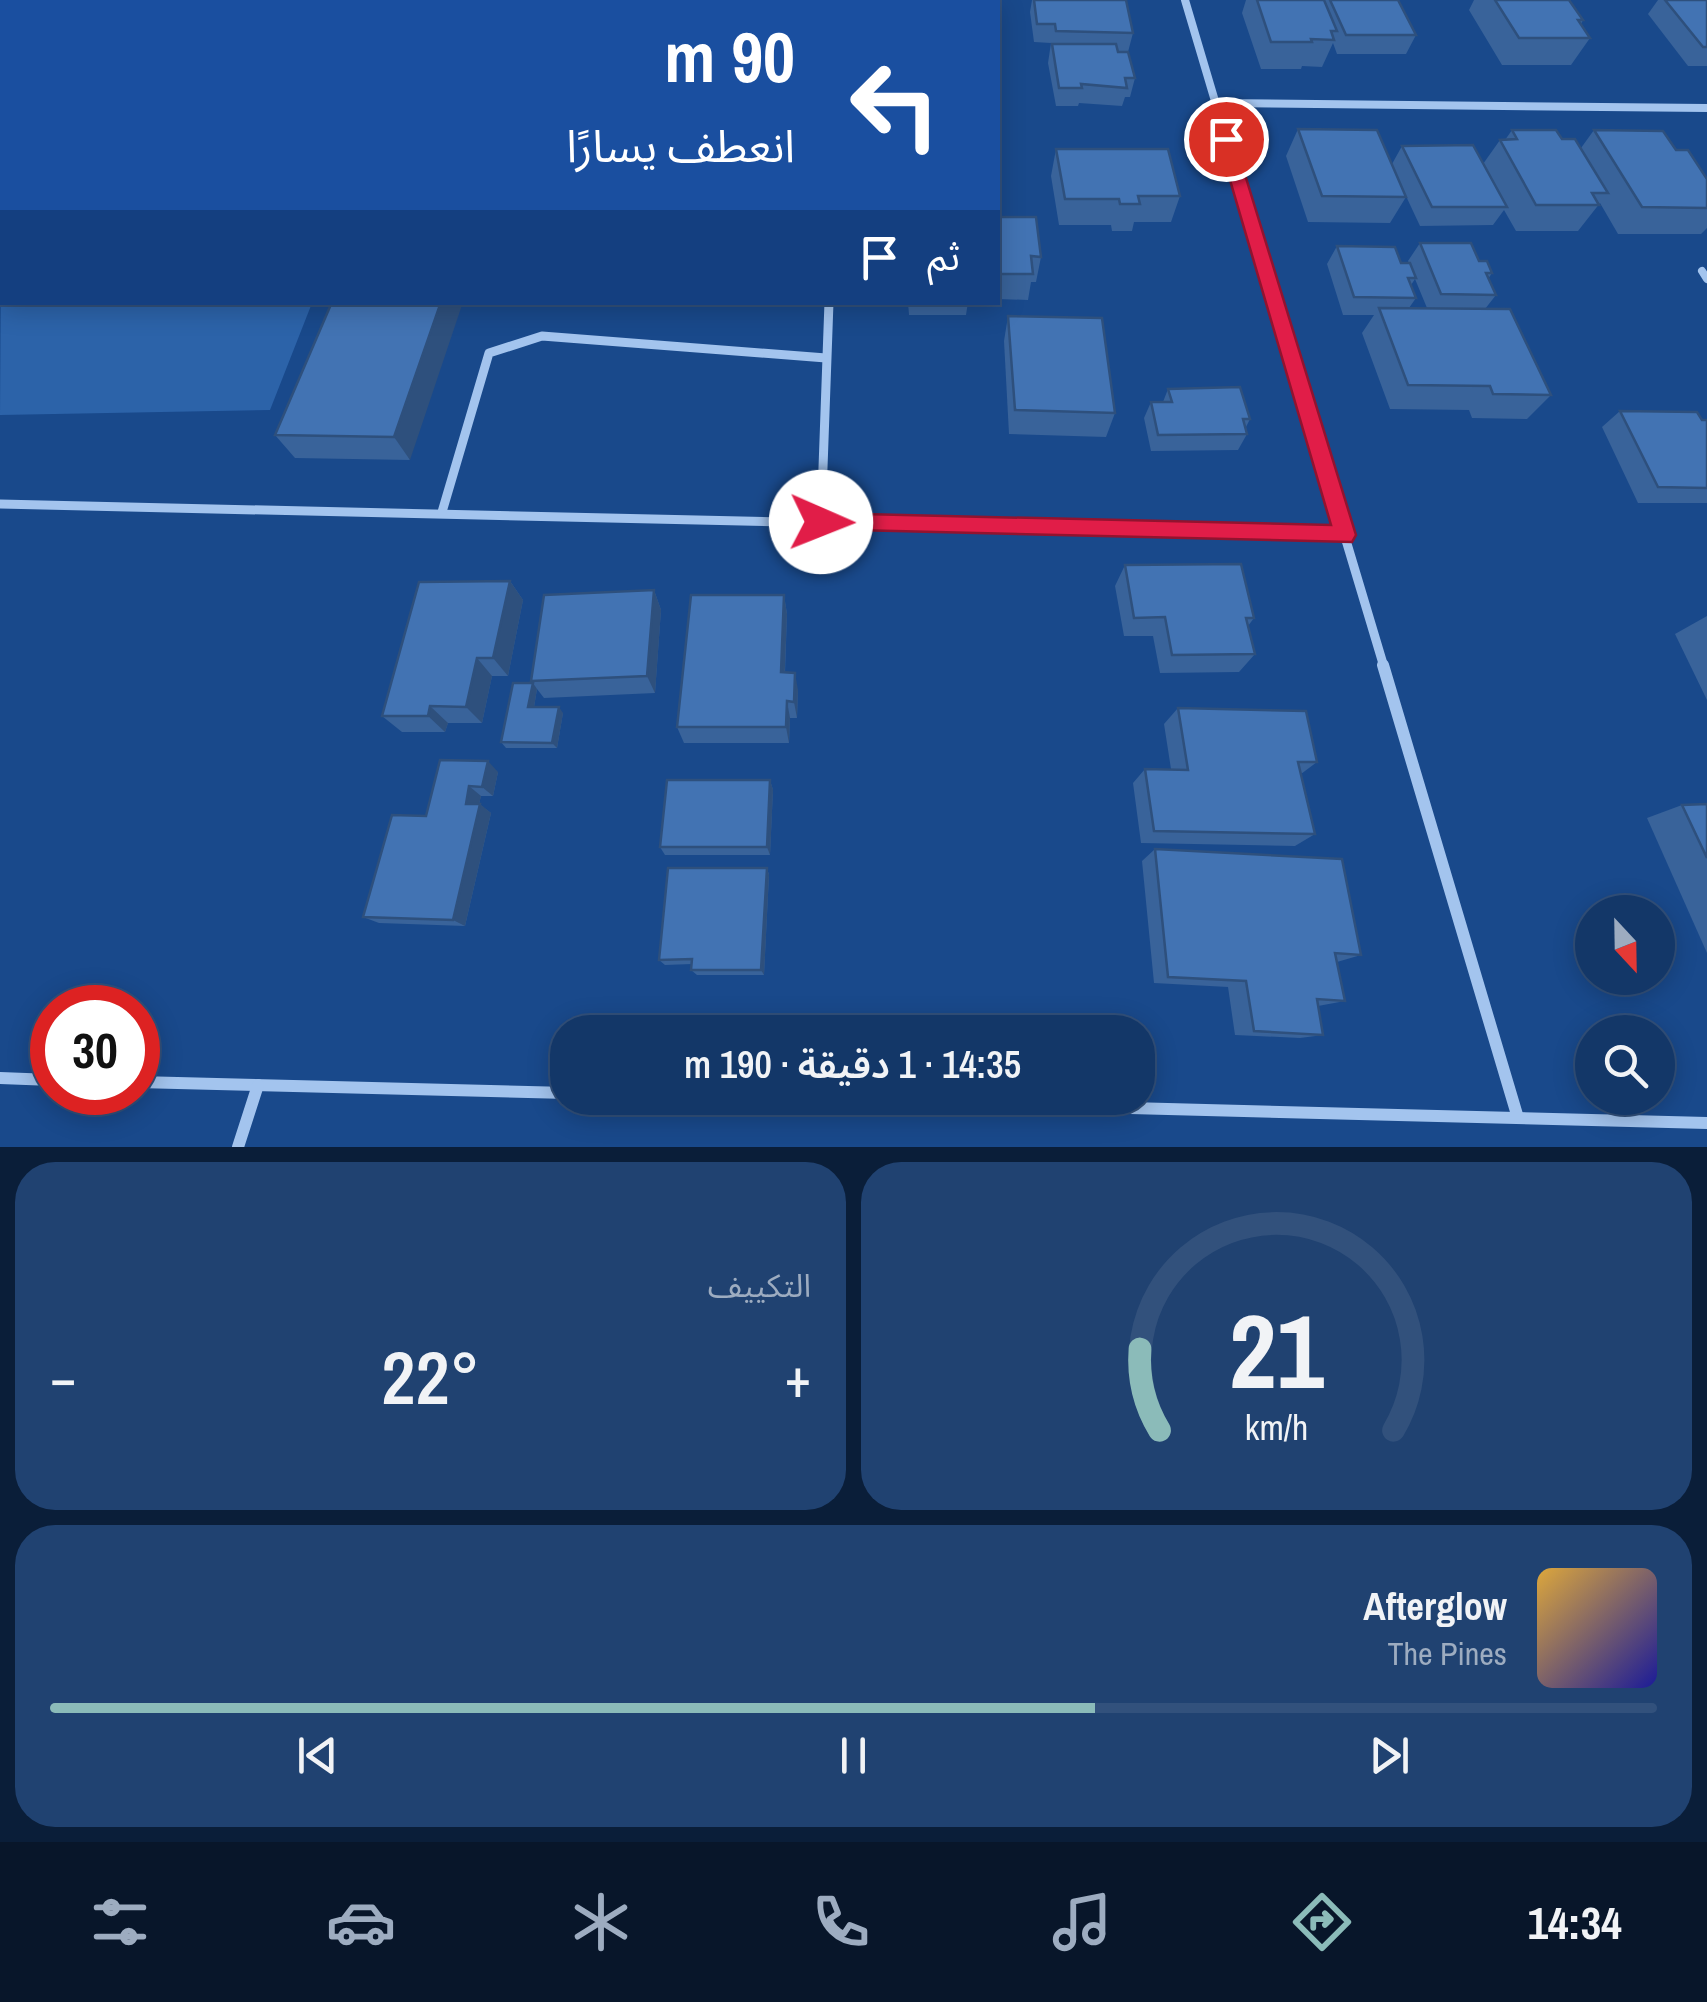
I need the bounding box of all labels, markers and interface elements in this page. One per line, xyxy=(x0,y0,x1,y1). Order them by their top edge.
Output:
text: 90 m xyxy=(664,10,795,104)
icon: left xyxy=(830,40,960,170)
pin xyxy=(1184,97,1269,182)
icon: arrive xyxy=(1199,112,1254,167)
text: انعطف يسارًا xyxy=(566,115,795,176)
icon: arrive xyxy=(852,230,907,285)
text: ثم xyxy=(927,231,960,282)
position arrow xyxy=(769,470,873,574)
north arrow xyxy=(1575,895,1675,995)
map controls xyxy=(1575,895,1675,1115)
speed limit sign: 30 xyxy=(30,985,160,1115)
button: search xyxy=(1575,1015,1675,1115)
text: 14:35 · 1 دقيقة · 190 m xyxy=(684,1039,1021,1090)
text: التكييف xyxy=(708,1264,811,1307)
text: 21 xyxy=(1229,1280,1324,1420)
text: 22° xyxy=(381,1326,480,1427)
text: − xyxy=(50,1340,76,1414)
text: + xyxy=(785,1340,811,1414)
text: km/h xyxy=(1245,1403,1308,1451)
text: Afterglow xyxy=(1363,1581,1507,1632)
text: The Pines xyxy=(1387,1632,1507,1675)
icon: previous xyxy=(290,1728,345,1783)
icon: pause xyxy=(826,1728,881,1783)
icon: next xyxy=(1362,1728,1417,1783)
icon: filters xyxy=(85,1887,155,1957)
icon: car xyxy=(326,1887,396,1957)
icon: climate xyxy=(566,1887,636,1957)
icon: phone xyxy=(806,1887,876,1957)
icon: music xyxy=(1047,1887,1117,1957)
icon: directions xyxy=(1287,1887,1357,1957)
text: 14:34 xyxy=(1527,1892,1622,1953)

